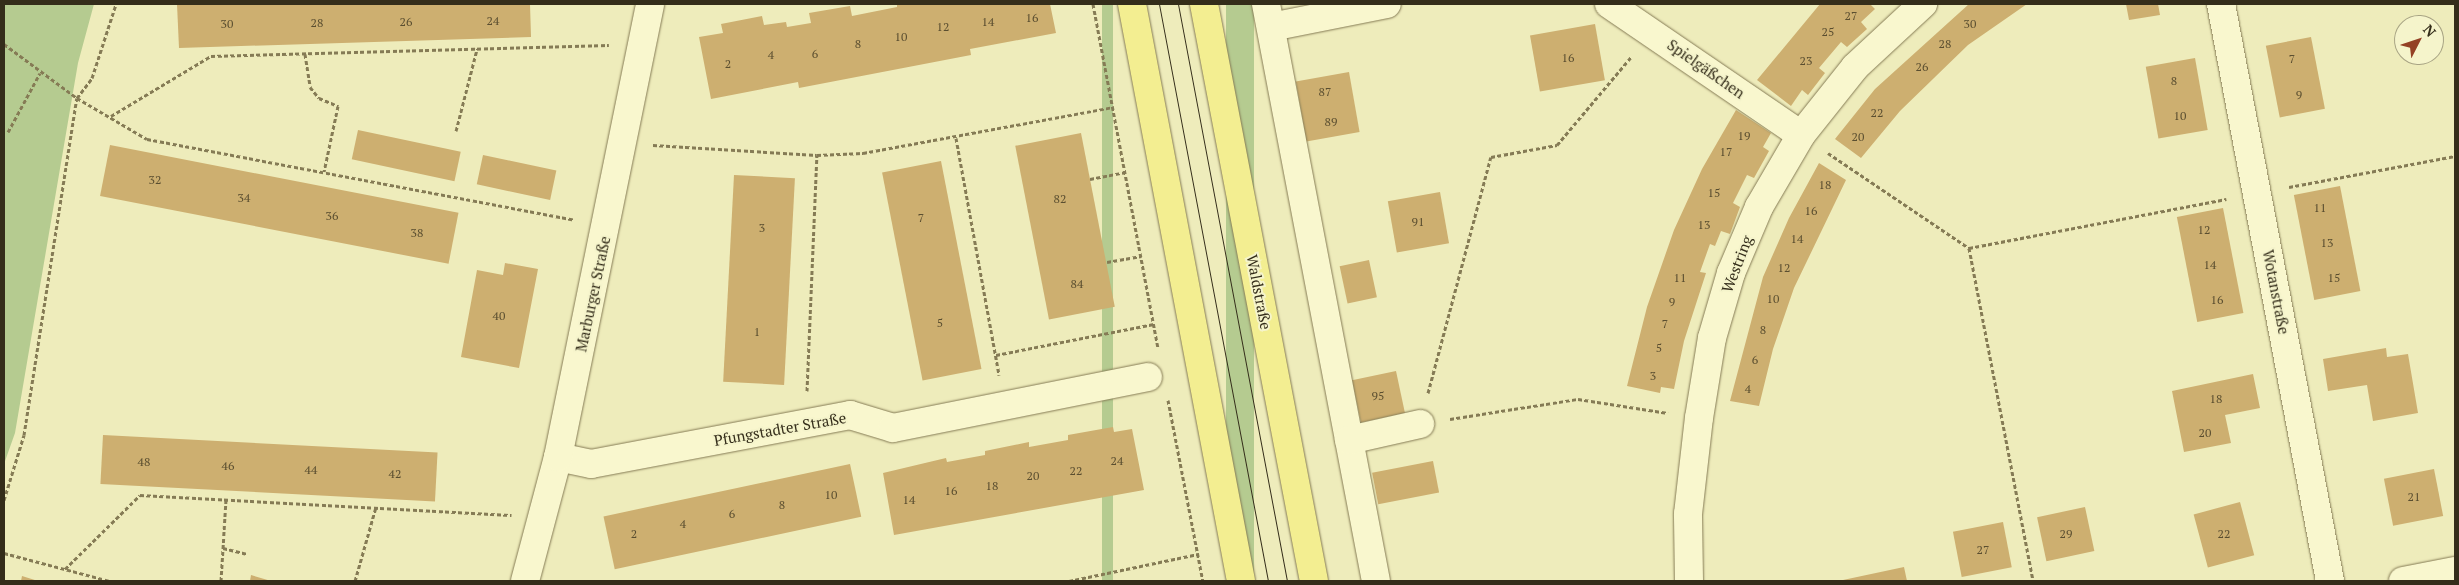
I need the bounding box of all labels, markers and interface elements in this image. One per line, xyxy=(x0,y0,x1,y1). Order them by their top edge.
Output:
house number: 27 xyxy=(1845,9,1857,23)
house number: 16 xyxy=(1026,11,1038,25)
house number: 24 xyxy=(487,14,499,28)
house number: 26 xyxy=(400,15,412,29)
house number: 14 xyxy=(982,15,994,29)
north arrow xyxy=(2394,15,2444,65)
house number: 28 xyxy=(311,16,323,30)
house number: 30 xyxy=(221,17,233,31)
house number: 30 xyxy=(1964,17,1976,31)
house number: 12 xyxy=(937,20,949,34)
text: N xyxy=(2419,20,2441,41)
house number: 25 xyxy=(1822,25,1834,39)
house number: 10 xyxy=(895,30,907,44)
street label: Spielgäßchen xyxy=(1664,36,1748,102)
house number: 8 xyxy=(855,37,861,51)
house number: 28 xyxy=(1939,37,1951,51)
house number: 6 xyxy=(812,47,818,61)
house number: 4 xyxy=(768,48,774,62)
house number: 16 xyxy=(1562,51,1574,65)
house number: 7 xyxy=(2289,52,2295,66)
house number: 23 xyxy=(1800,54,1812,68)
house number: 2 xyxy=(725,57,731,71)
house number: 26 xyxy=(1916,60,1928,74)
house number: 8 xyxy=(2171,74,2177,88)
house number: 87 xyxy=(1319,85,1331,99)
house number: 9 xyxy=(2296,88,2302,102)
house number: 22 xyxy=(1871,106,1883,120)
house number: 10 xyxy=(2174,109,2186,123)
house number: 89 xyxy=(1325,115,1337,129)
house number: 19 xyxy=(1738,129,1750,143)
house number: 20 xyxy=(1852,130,1864,144)
house number: 17 xyxy=(1720,145,1732,159)
house number: 32 xyxy=(149,173,161,187)
house number: 18 xyxy=(1819,178,1831,192)
house number: 15 xyxy=(1708,186,1720,200)
house number: 34 xyxy=(238,191,250,205)
house number: 82 xyxy=(1054,192,1066,206)
house number: 11 xyxy=(2314,201,2326,215)
house number: 16 xyxy=(1805,204,1817,218)
house number: 36 xyxy=(326,209,338,223)
house number: 7 xyxy=(918,211,924,225)
house number: 91 xyxy=(1412,215,1424,229)
house number: 13 xyxy=(1698,218,1710,232)
house number: 3 xyxy=(759,221,765,235)
house number: 12 xyxy=(2198,223,2210,237)
house number: 38 xyxy=(411,226,423,240)
house number: 14 xyxy=(1791,232,1803,246)
street label: Westring xyxy=(1718,233,1756,295)
street label: Marburger Straße xyxy=(572,235,614,353)
house number: 13 xyxy=(2321,236,2333,250)
street label: Wotanstraße xyxy=(2259,248,2293,336)
street label: Waldstraße xyxy=(1243,253,1275,331)
house number: 14 xyxy=(2204,258,2216,272)
house number: 12 xyxy=(1778,261,1790,275)
house number: 11 xyxy=(1674,271,1686,285)
house number: 15 xyxy=(2328,271,2340,285)
house number: 84 xyxy=(1071,277,1083,291)
house number: 10 xyxy=(1767,292,1779,306)
house number: 16 xyxy=(2211,293,2223,307)
house number: 9 xyxy=(1669,295,1675,309)
house number: 40 xyxy=(493,309,505,323)
house number: 5 xyxy=(937,316,943,330)
house number: 7 xyxy=(1662,317,1668,331)
house number: 8 xyxy=(1760,323,1766,337)
house number: 1 xyxy=(754,325,760,339)
house number: 5 xyxy=(1656,341,1662,355)
house number: 6 xyxy=(1752,353,1758,367)
house number: 3 xyxy=(1650,369,1656,383)
house number: 4 xyxy=(1745,382,1751,396)
house number: 95 xyxy=(1372,389,1384,403)
house number: 18 xyxy=(2210,392,2222,406)
street label: Pfungstadter Straße xyxy=(712,409,848,449)
house number: 20 xyxy=(2199,426,2211,440)
house number: 24 xyxy=(1111,454,1123,468)
house number: 48 xyxy=(138,455,150,469)
house number: 46 xyxy=(222,459,234,473)
house number: 44 xyxy=(305,463,317,477)
house number: 22 xyxy=(1070,464,1082,478)
house number: 42 xyxy=(389,467,401,481)
house number: 20 xyxy=(1027,469,1039,483)
house number: 18 xyxy=(986,479,998,493)
house number: 16 xyxy=(945,484,957,498)
house number: 10 xyxy=(825,488,837,502)
house number: 21 xyxy=(2408,490,2420,504)
house number: 14 xyxy=(903,493,915,507)
house number: 8 xyxy=(779,498,785,512)
house number: 6 xyxy=(729,507,735,521)
house number: 4 xyxy=(680,517,686,531)
house number: 2 xyxy=(631,527,637,541)
house number: 29 xyxy=(2060,527,2072,541)
house number: 22 xyxy=(2218,527,2230,541)
house number: 27 xyxy=(1977,543,1989,557)

